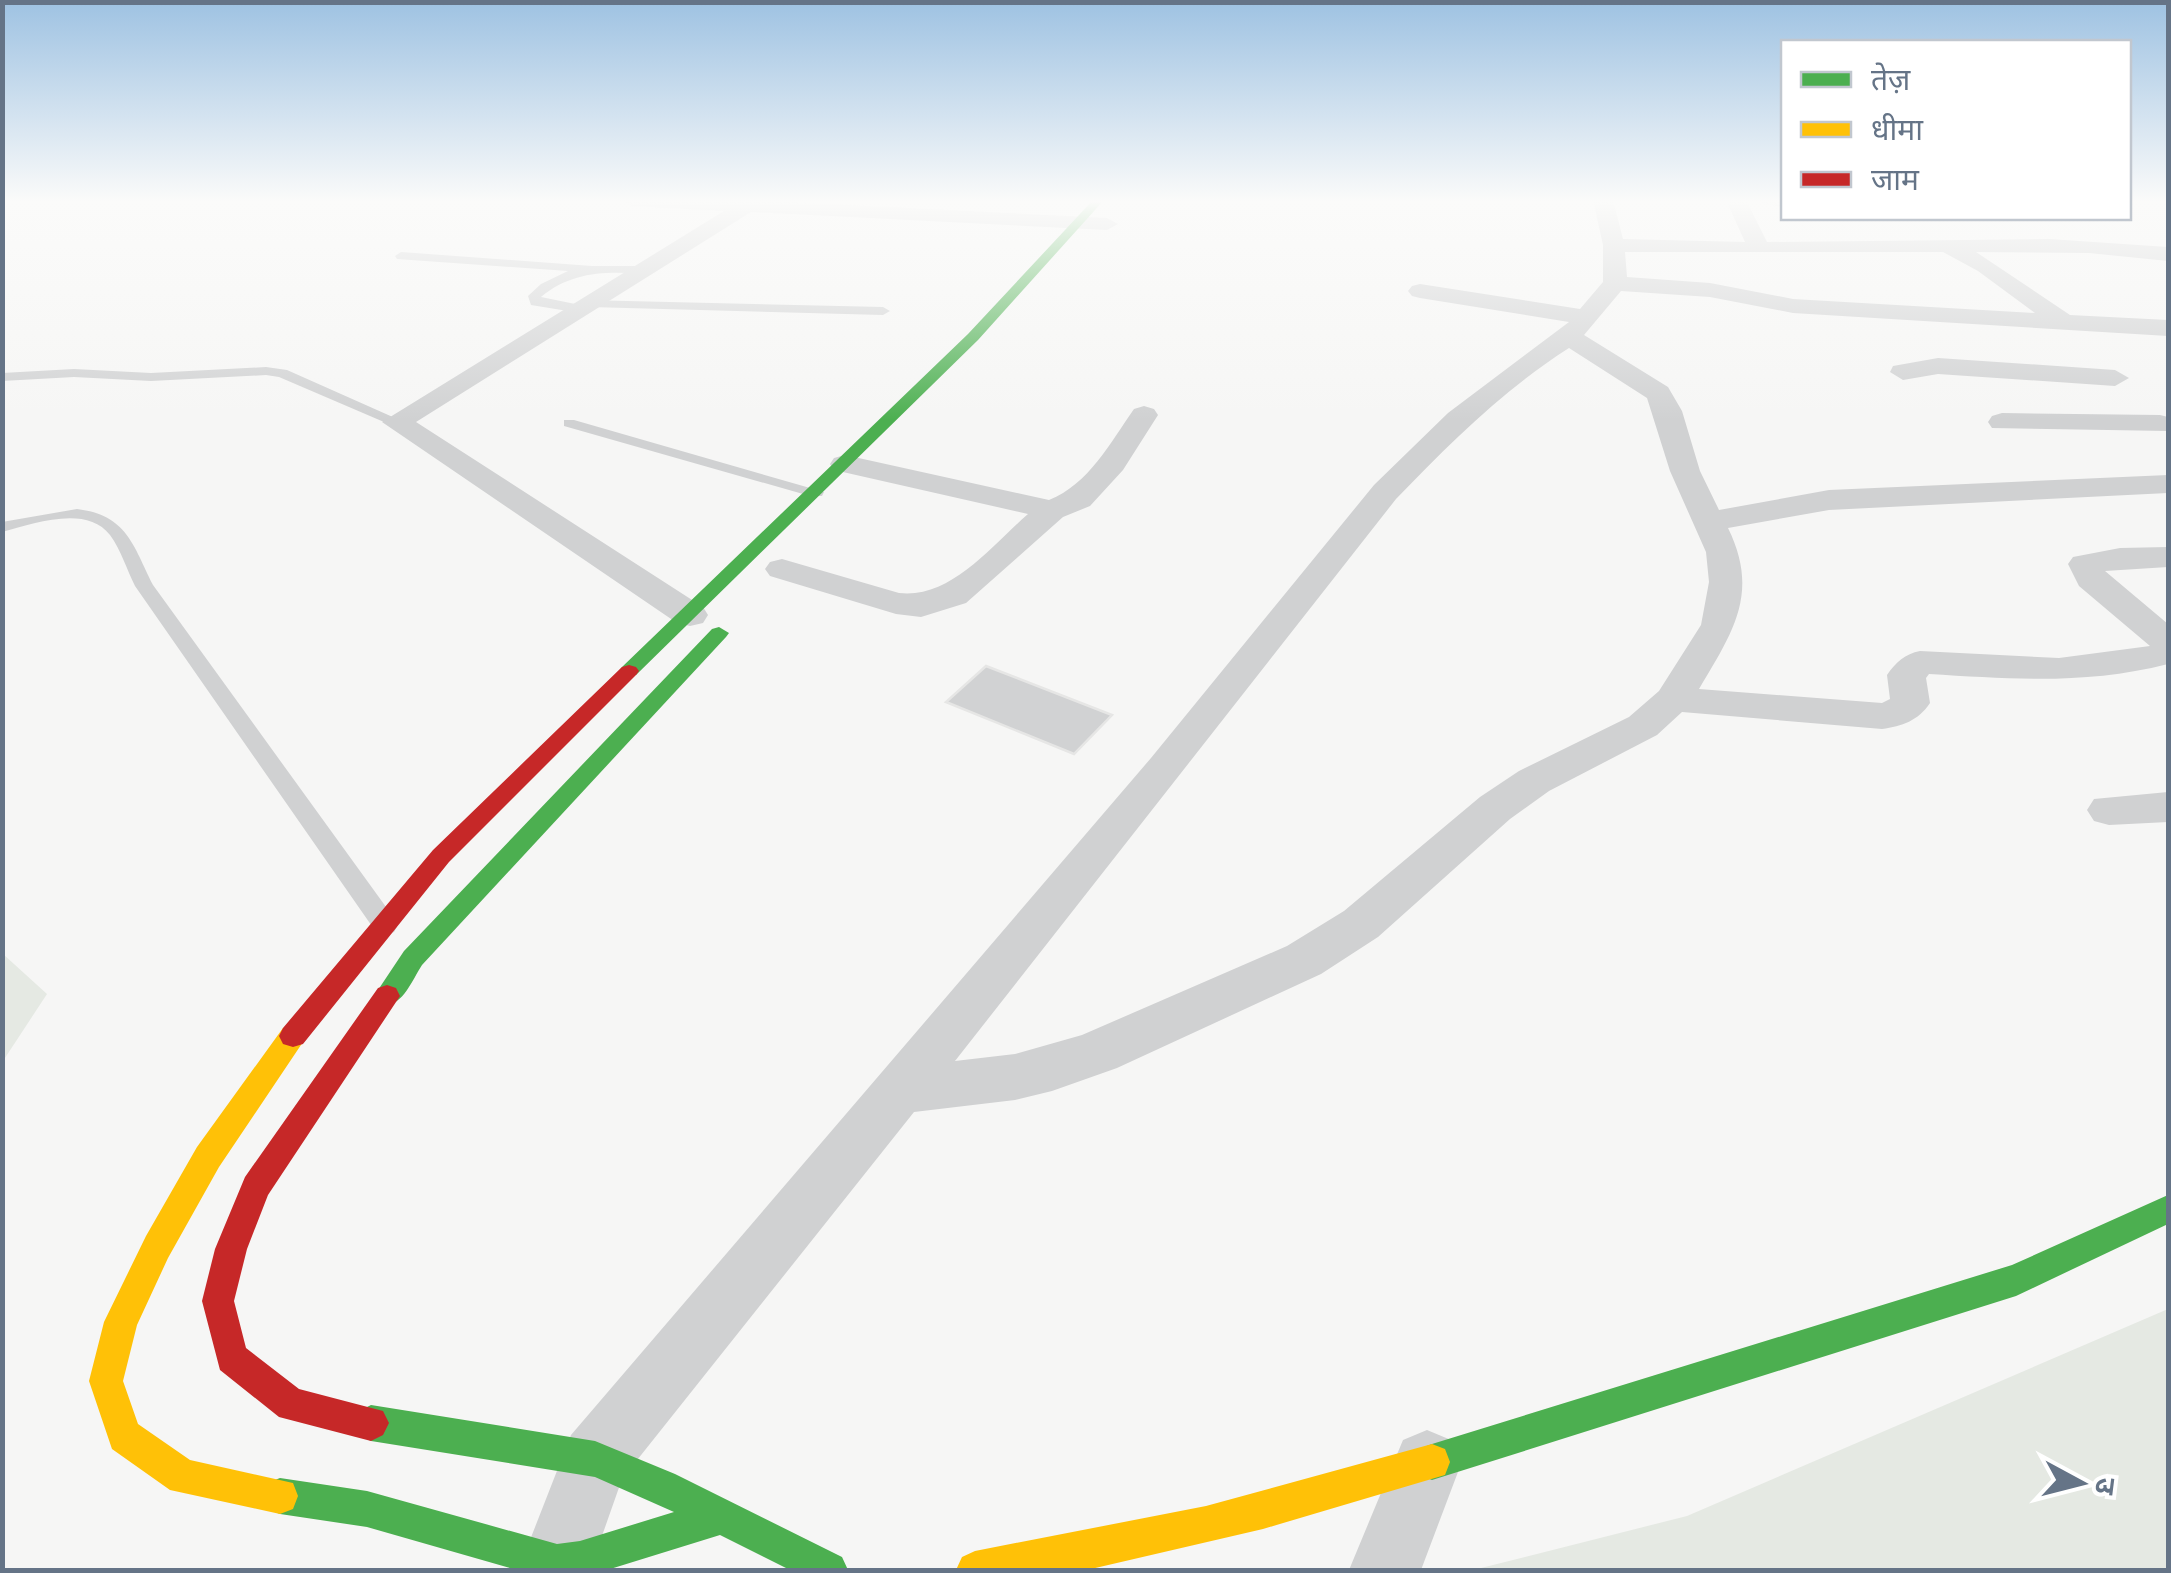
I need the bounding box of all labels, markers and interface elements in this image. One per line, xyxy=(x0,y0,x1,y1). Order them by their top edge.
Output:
legend xyxy=(1781,40,2131,220)
text: तेज़ xyxy=(1871,62,1911,97)
text: धीमा xyxy=(1871,112,1924,147)
text: जाम xyxy=(1871,162,1920,197)
north arrow xyxy=(2031,1433,2131,1533)
text: उ xyxy=(2088,1476,2123,1497)

